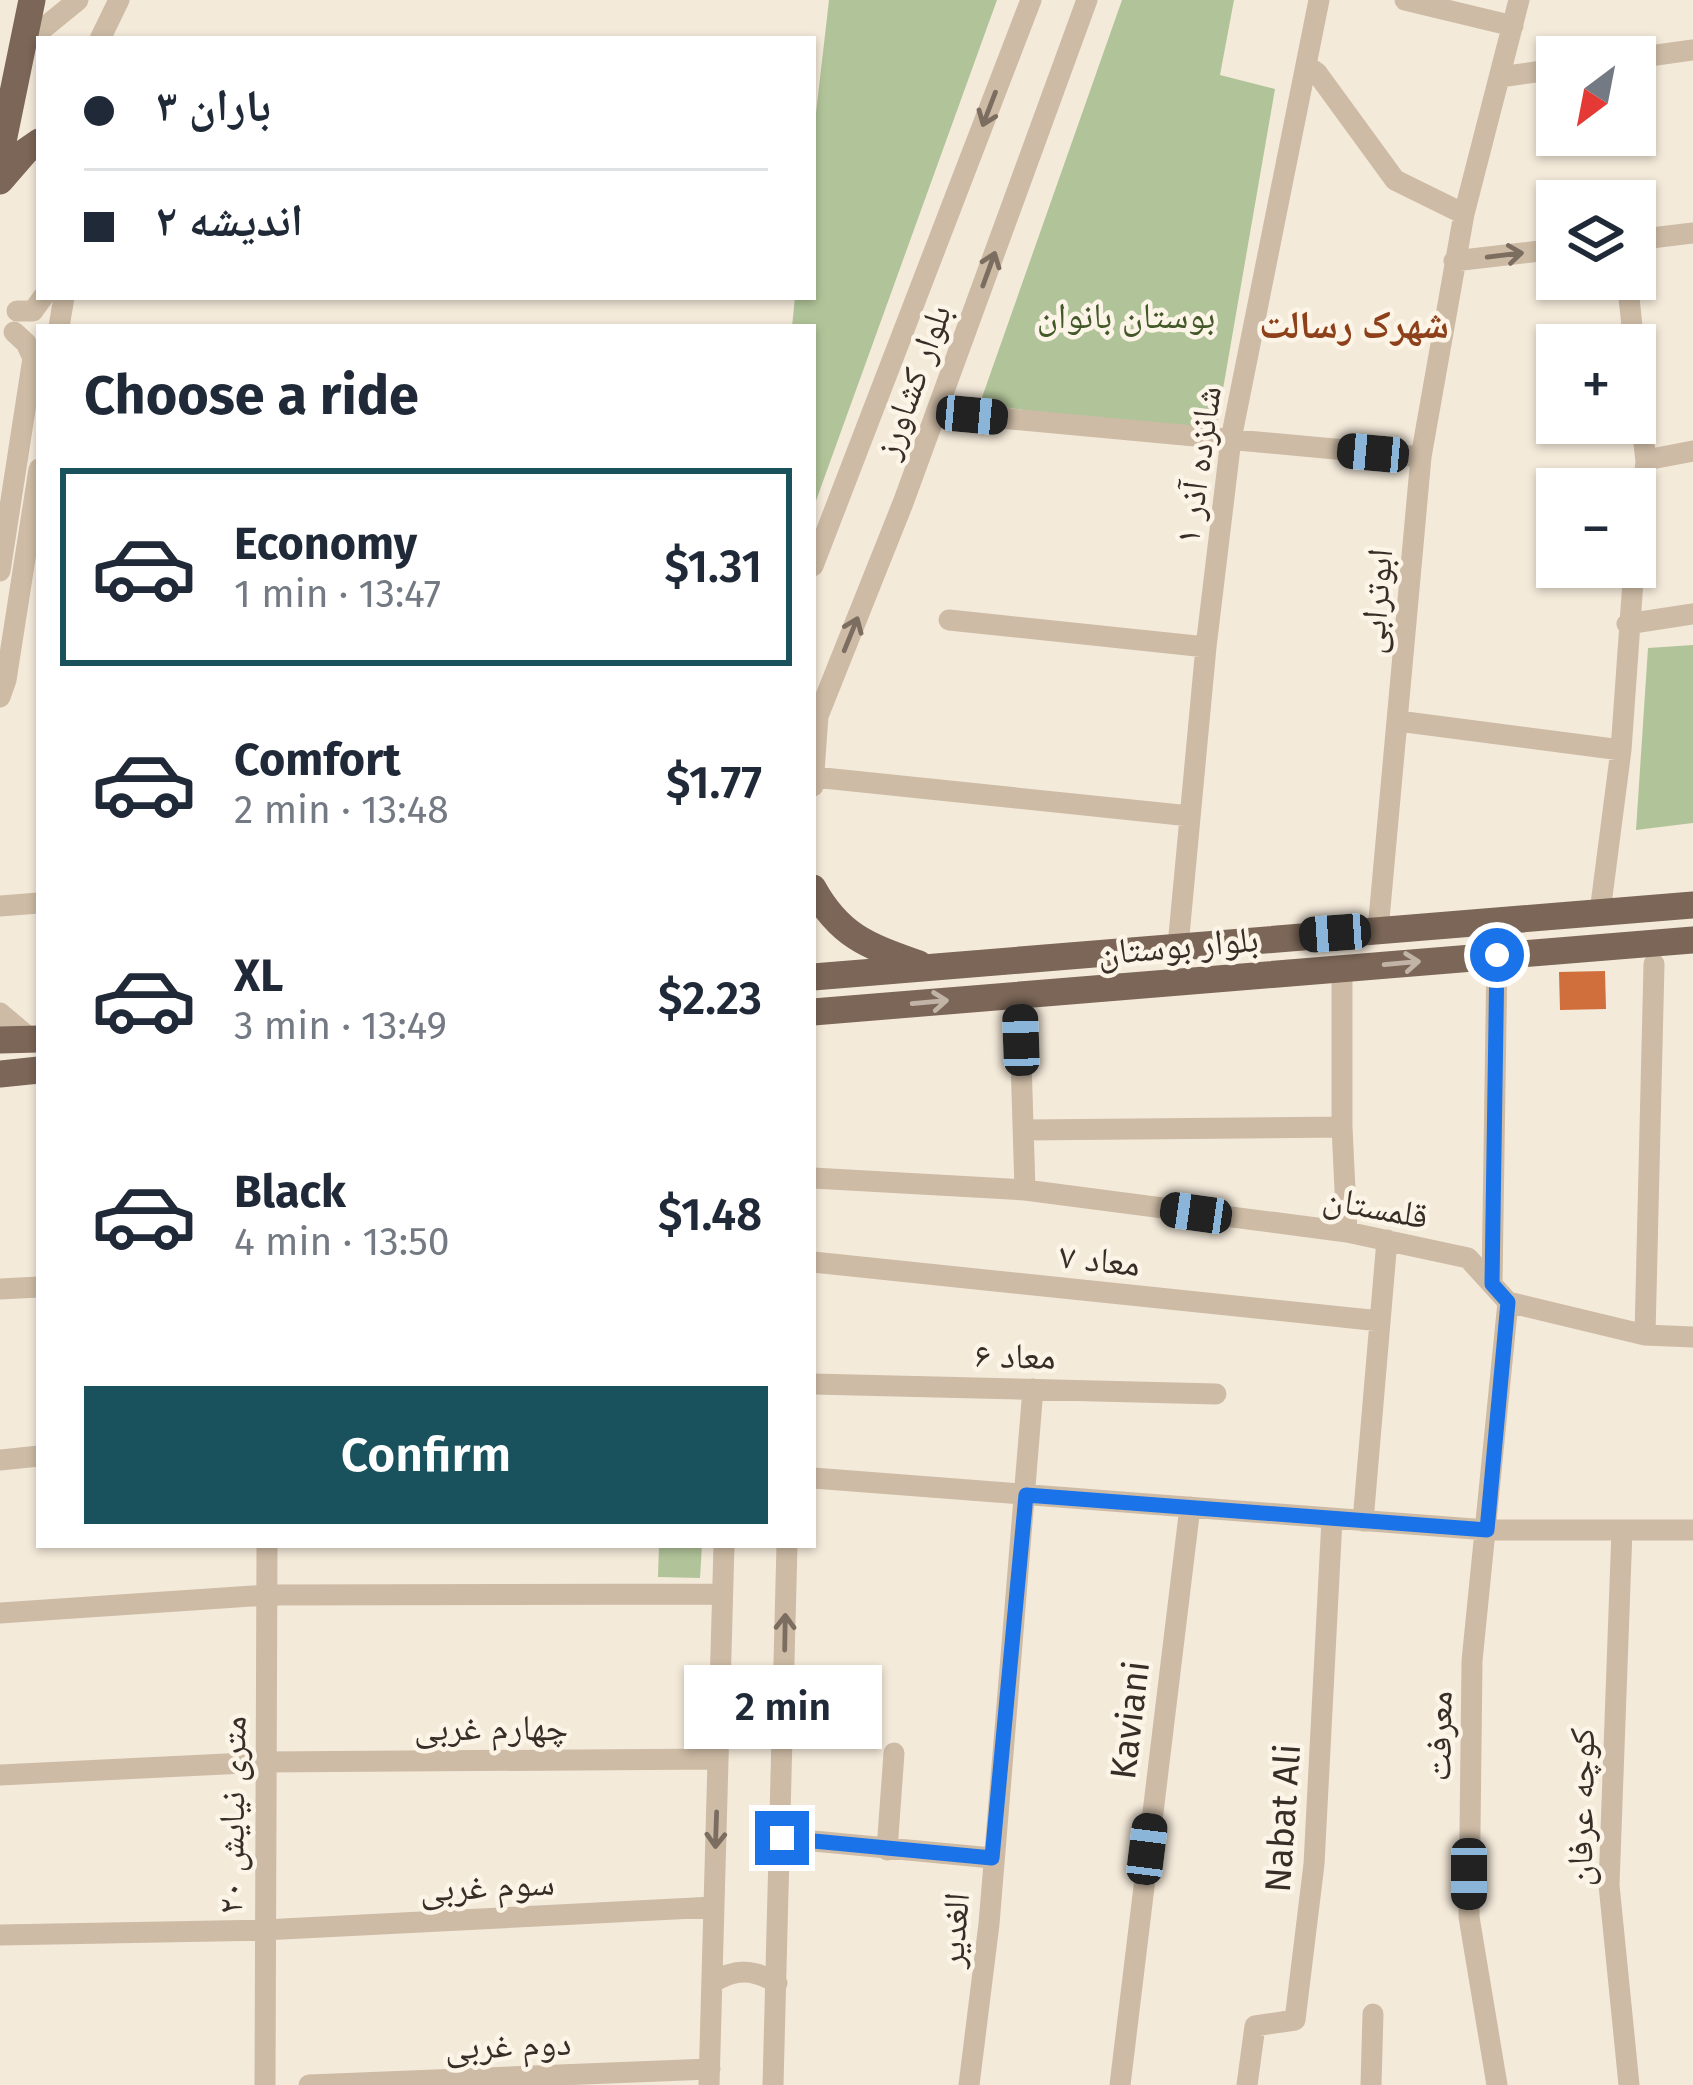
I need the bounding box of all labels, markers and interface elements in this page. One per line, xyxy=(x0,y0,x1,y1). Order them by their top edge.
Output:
north arrow xyxy=(1536,36,1656,156)
map controls xyxy=(1536,36,1656,588)
text: باران ۳ xyxy=(156,79,271,133)
one-way arrow xyxy=(976,90,998,127)
button: layers xyxy=(1536,180,1656,300)
text: اندیشه ۲ xyxy=(156,194,303,248)
one-way arrow xyxy=(1485,244,1524,266)
one-way arrow xyxy=(979,251,1001,288)
park label: بوستان بانوان xyxy=(1037,294,1215,338)
street label: بلوار کشاورز xyxy=(865,299,961,465)
district label: شهرک رسالت xyxy=(1259,302,1449,348)
button: + xyxy=(1536,324,1656,444)
text: Choose a ride xyxy=(84,364,419,428)
street label: شانزده آذر ۱ xyxy=(1165,383,1231,547)
car xyxy=(935,394,1009,436)
car xyxy=(1336,432,1410,474)
button: − xyxy=(1536,468,1656,588)
icon: car xyxy=(90,513,198,621)
text: Economy xyxy=(234,517,417,571)
text: $1.31 xyxy=(664,540,762,594)
street label: ابوترابی xyxy=(1349,547,1403,656)
text: 1 min · 13:47 xyxy=(234,571,441,617)
one-way arrow xyxy=(842,616,863,653)
icon: car xyxy=(90,729,198,837)
text: Comfort xyxy=(234,733,401,787)
text: $1.77 xyxy=(666,756,762,810)
text: 2 min · 13:48 xyxy=(234,787,449,833)
car xyxy=(1298,913,1372,953)
street label: بلوار بوستان xyxy=(1096,917,1260,975)
route start xyxy=(1470,928,1524,982)
icon: car xyxy=(90,945,198,1053)
text: XL xyxy=(234,949,283,1003)
one-way arrow xyxy=(1382,951,1421,974)
text: $2.23 xyxy=(658,972,762,1026)
one-way arrow xyxy=(909,990,948,1013)
text: 3 min · 13:49 xyxy=(234,1003,447,1049)
car xyxy=(1002,1003,1040,1077)
icon: car xyxy=(90,1161,198,1269)
text: Black xyxy=(234,1165,346,1219)
street label: قلمستان xyxy=(1320,1175,1432,1239)
text: $1.48 xyxy=(658,1188,762,1242)
car xyxy=(1158,1190,1234,1236)
text: 4 min · 13:50 xyxy=(234,1219,450,1265)
street label: معاد ۷ xyxy=(1057,1234,1142,1286)
street label: معاد ۶ xyxy=(974,1333,1056,1379)
button: Confirm xyxy=(84,1386,768,1524)
one-way arrow xyxy=(774,1613,797,1652)
street label: Kaviani xyxy=(1101,1659,1159,1782)
callout: 2 min xyxy=(683,1664,881,1748)
text: 2 min xyxy=(735,1684,831,1730)
street label: معرفت xyxy=(1416,1690,1462,1782)
street label: چهارم غربی xyxy=(414,1706,568,1751)
street label: ۲۰ متری نیایش xyxy=(208,1715,256,1915)
street label: کوچه عرفان xyxy=(1558,1727,1604,1887)
street label: Nabat Ali xyxy=(1256,1742,1310,1894)
one-way arrow xyxy=(705,1810,728,1849)
route end xyxy=(755,1811,809,1865)
car xyxy=(1125,1811,1169,1887)
car xyxy=(1451,1838,1487,1910)
street label: سوم غربی xyxy=(418,1860,556,1913)
street label: الغدیر xyxy=(929,1891,979,1970)
street label: دوم غربی xyxy=(444,2021,572,2070)

